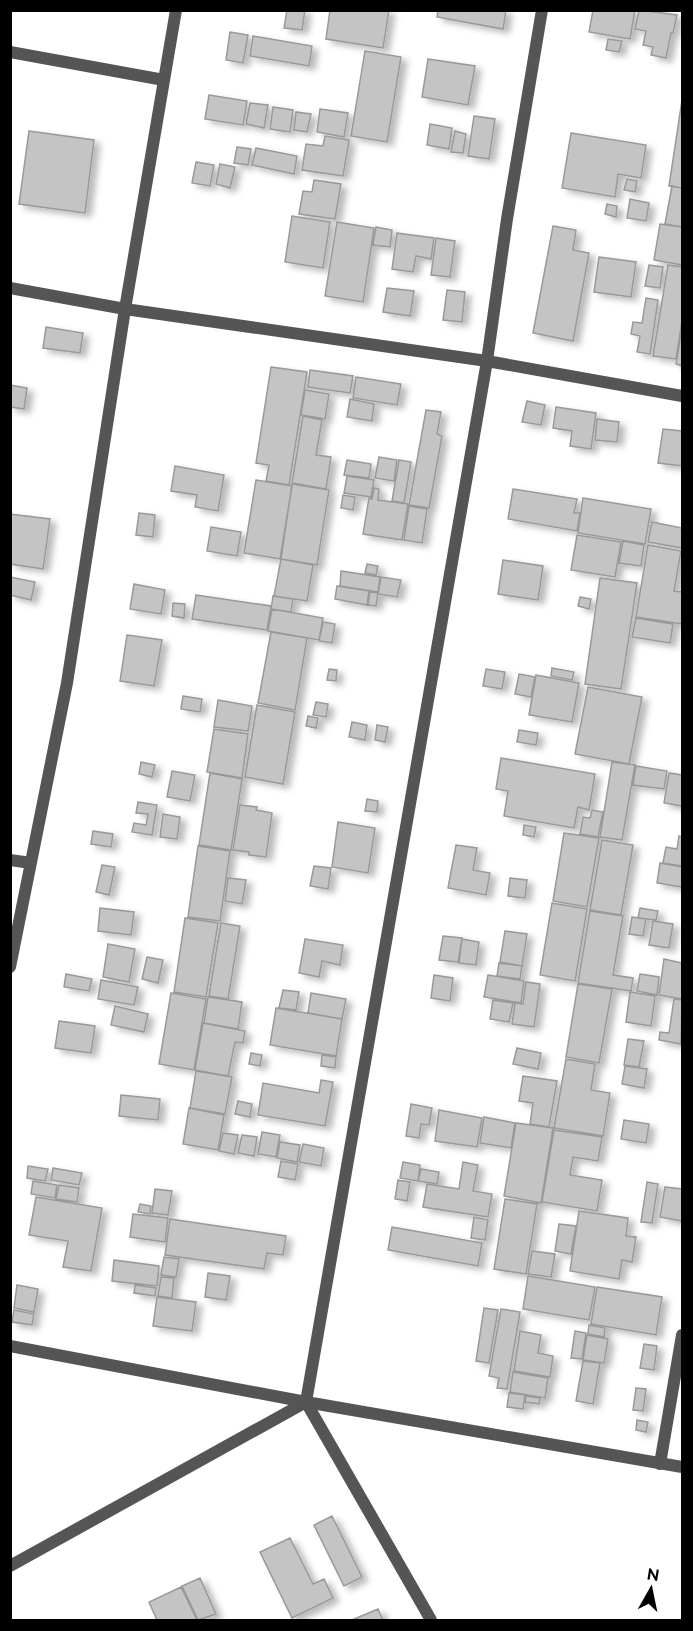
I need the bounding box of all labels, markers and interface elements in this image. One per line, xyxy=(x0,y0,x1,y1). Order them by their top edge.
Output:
north arrow xyxy=(621,1559,681,1619)
text: N xyxy=(646,1564,661,1585)

